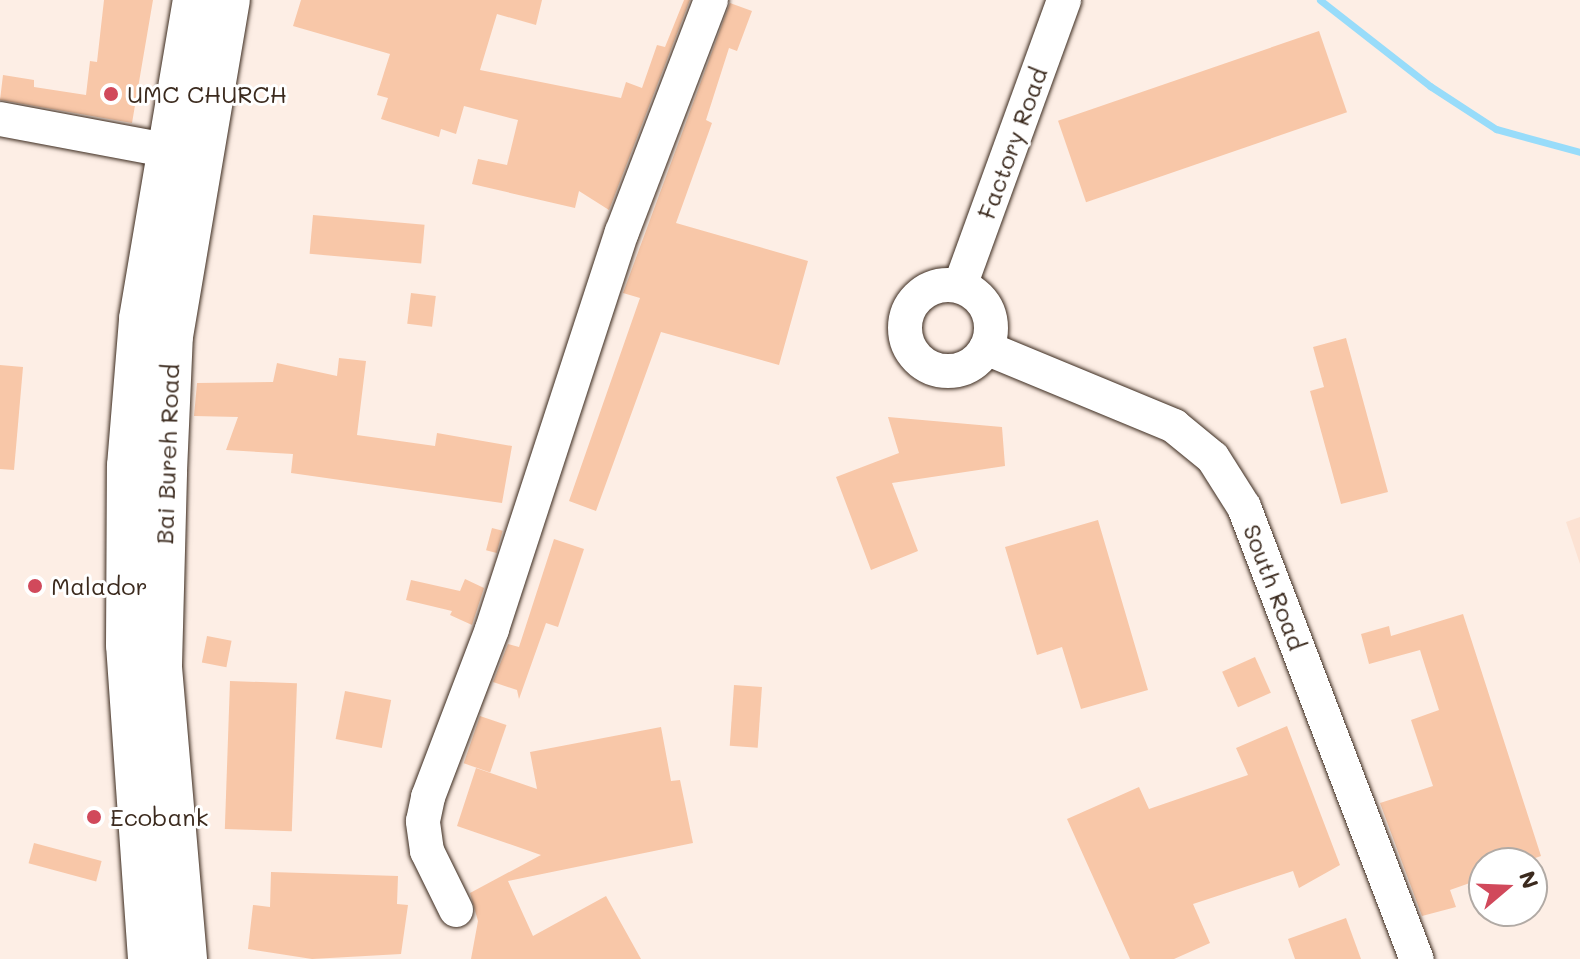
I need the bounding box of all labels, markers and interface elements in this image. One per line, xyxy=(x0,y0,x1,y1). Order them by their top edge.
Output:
street label: Factory Road xyxy=(971,63,1053,223)
place label: UMC CHURCH xyxy=(127,80,287,108)
marker: UMC CHURCH xyxy=(102,85,120,103)
street label: Bai Bureh Road xyxy=(149,363,185,545)
street label: South Road xyxy=(1238,520,1312,654)
place label: Malador xyxy=(51,572,148,600)
marker: Malador xyxy=(26,577,44,595)
place label: Ecobank xyxy=(110,803,208,831)
marker: Ecobank xyxy=(85,808,103,826)
north arrow xyxy=(1468,847,1548,927)
text: N xyxy=(1513,867,1546,892)

